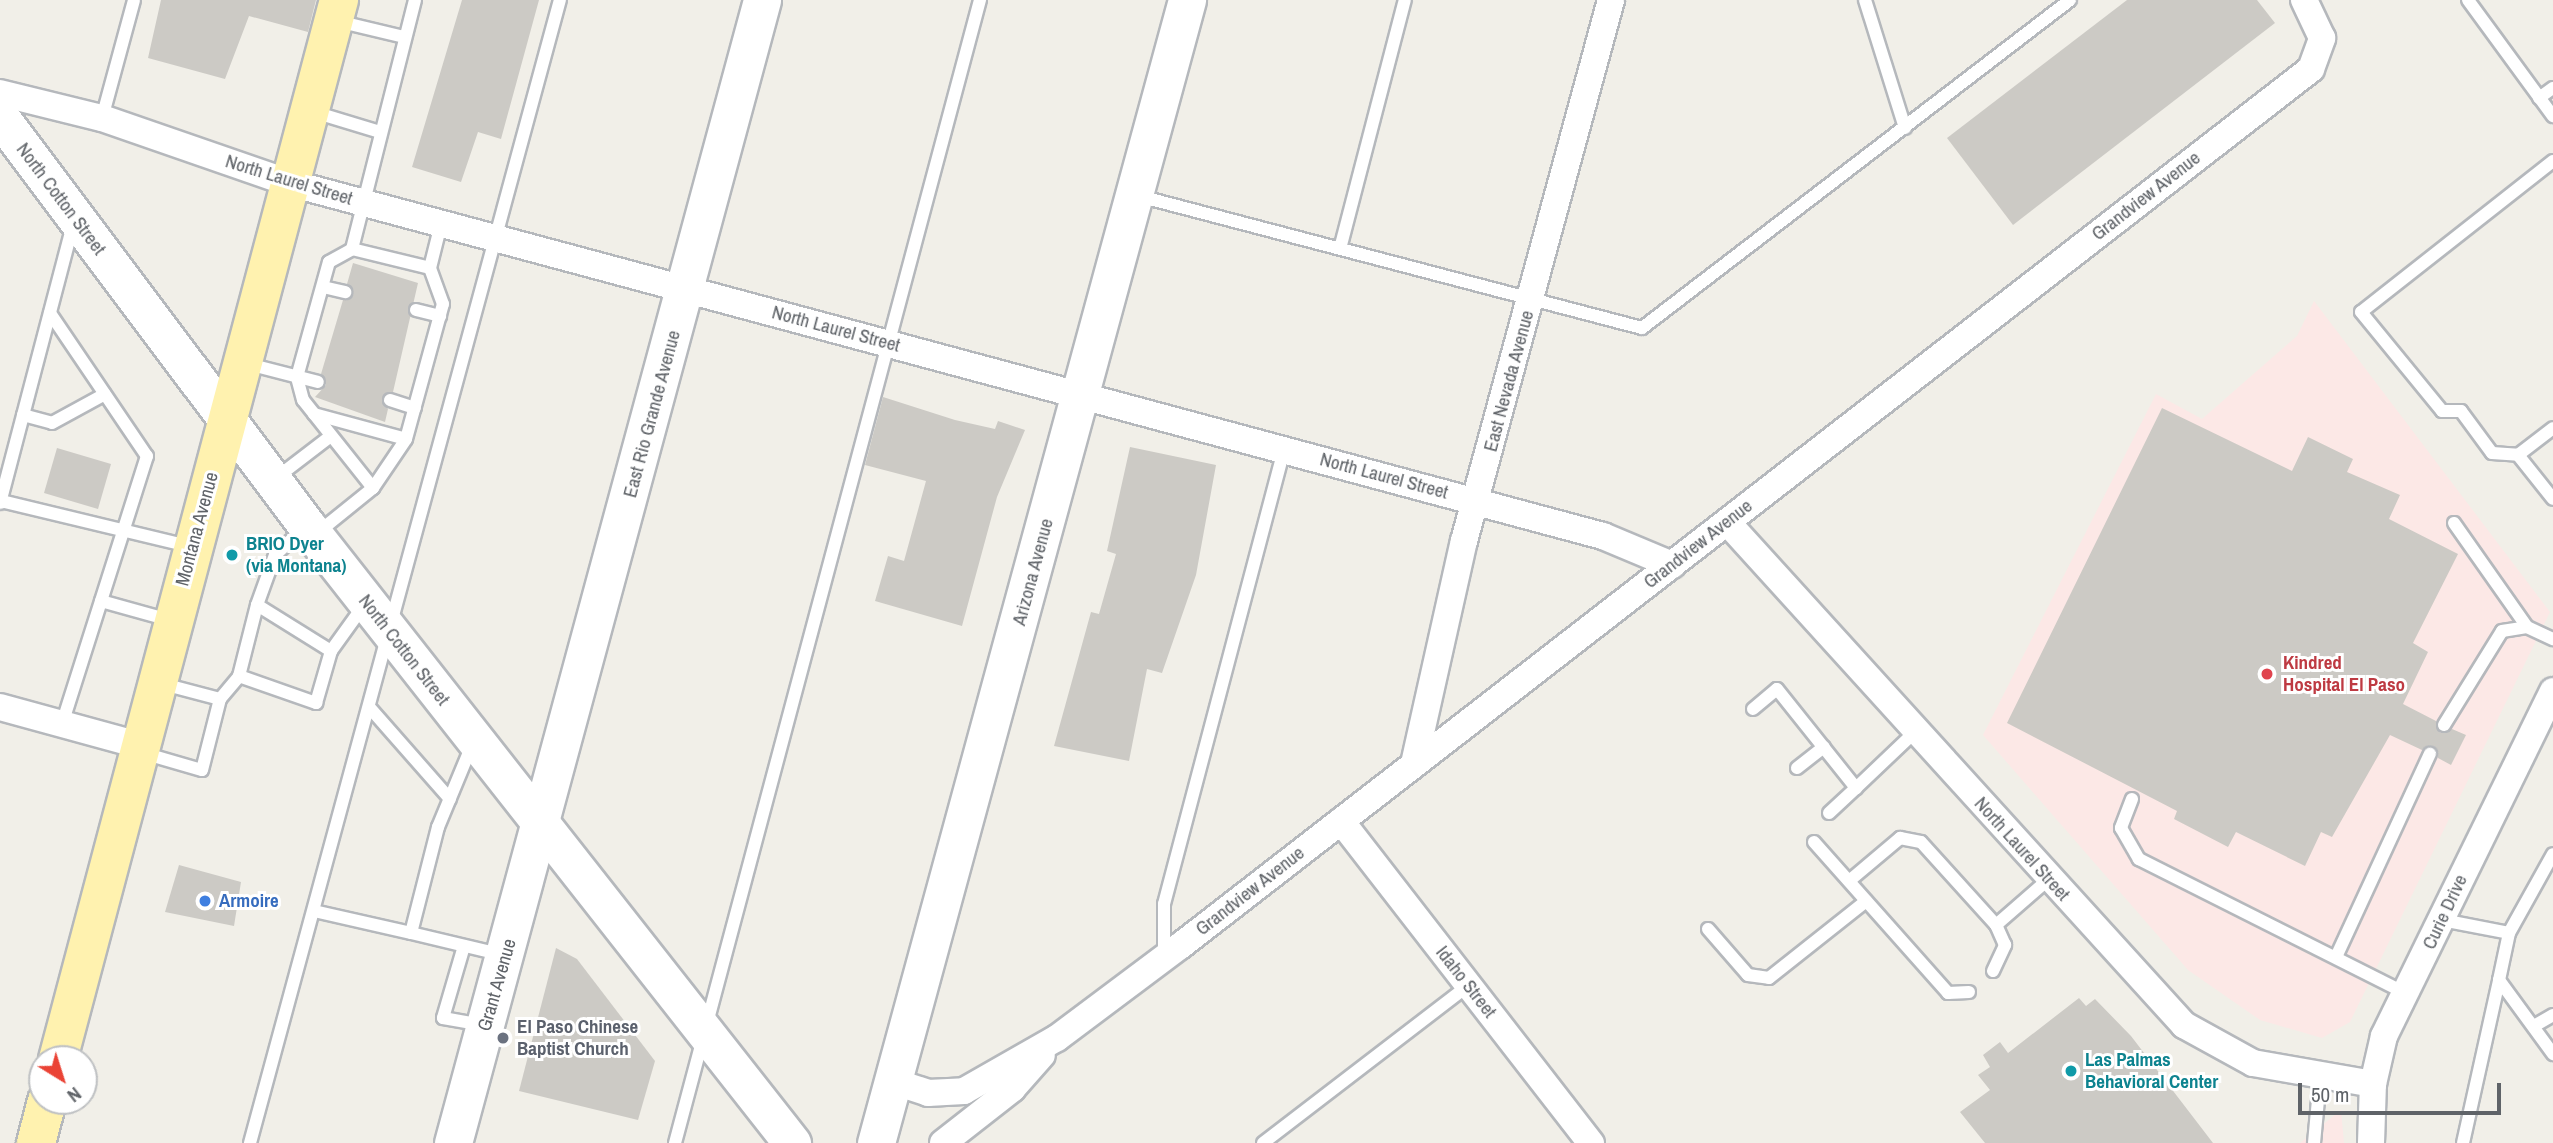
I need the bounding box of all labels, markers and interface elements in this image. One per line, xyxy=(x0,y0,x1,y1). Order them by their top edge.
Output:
street label: North Cotton Street xyxy=(12,139,110,259)
street label: Grandview Avenue xyxy=(2087,146,2205,246)
street label: North Laurel Street xyxy=(223,150,355,210)
street label: North Laurel Street xyxy=(769,301,903,357)
street label: East Nevada Avenue xyxy=(1479,307,1539,455)
street label: East Rio Grande Avenue xyxy=(619,328,685,500)
street label: North Laurel Street xyxy=(1317,448,1451,504)
street label: Montana Avenue xyxy=(171,469,223,589)
street label: Grandview Avenue xyxy=(1639,494,1757,594)
street label: Arizona Avenue xyxy=(1008,516,1058,628)
place label: BRIO Dyer (via Montana) xyxy=(246,533,346,577)
marker: BRIO Dyer (via Montana) xyxy=(224,547,240,563)
street label: North Cotton Street xyxy=(354,590,454,710)
place label: Kindred Hospital El Paso xyxy=(2283,652,2405,696)
marker: Kindred Hospital El Paso xyxy=(2257,664,2277,684)
street label: North Laurel Street xyxy=(1969,792,2075,906)
street label: Grandview Avenue xyxy=(1191,841,1309,941)
street label: Curie Drive xyxy=(2418,871,2472,953)
place label: Armoire xyxy=(219,890,279,912)
marker: Armoire xyxy=(197,893,213,909)
street label: Grant Avenue xyxy=(473,936,521,1034)
street label: Idaho Street xyxy=(1431,942,1501,1022)
place label: El Paso Chinese Baptist Church xyxy=(517,1016,638,1060)
marker: El Paso Chinese Baptist Church xyxy=(495,1030,511,1046)
north arrow xyxy=(28,1045,98,1115)
place label: Las Palmas Behavioral Center xyxy=(2085,1049,2218,1093)
marker: Las Palmas Behavioral Center xyxy=(2063,1063,2079,1079)
scale bar xyxy=(2301,1070,2504,1114)
text: 50 m xyxy=(2311,1080,2349,1109)
text: N xyxy=(62,1081,87,1109)

